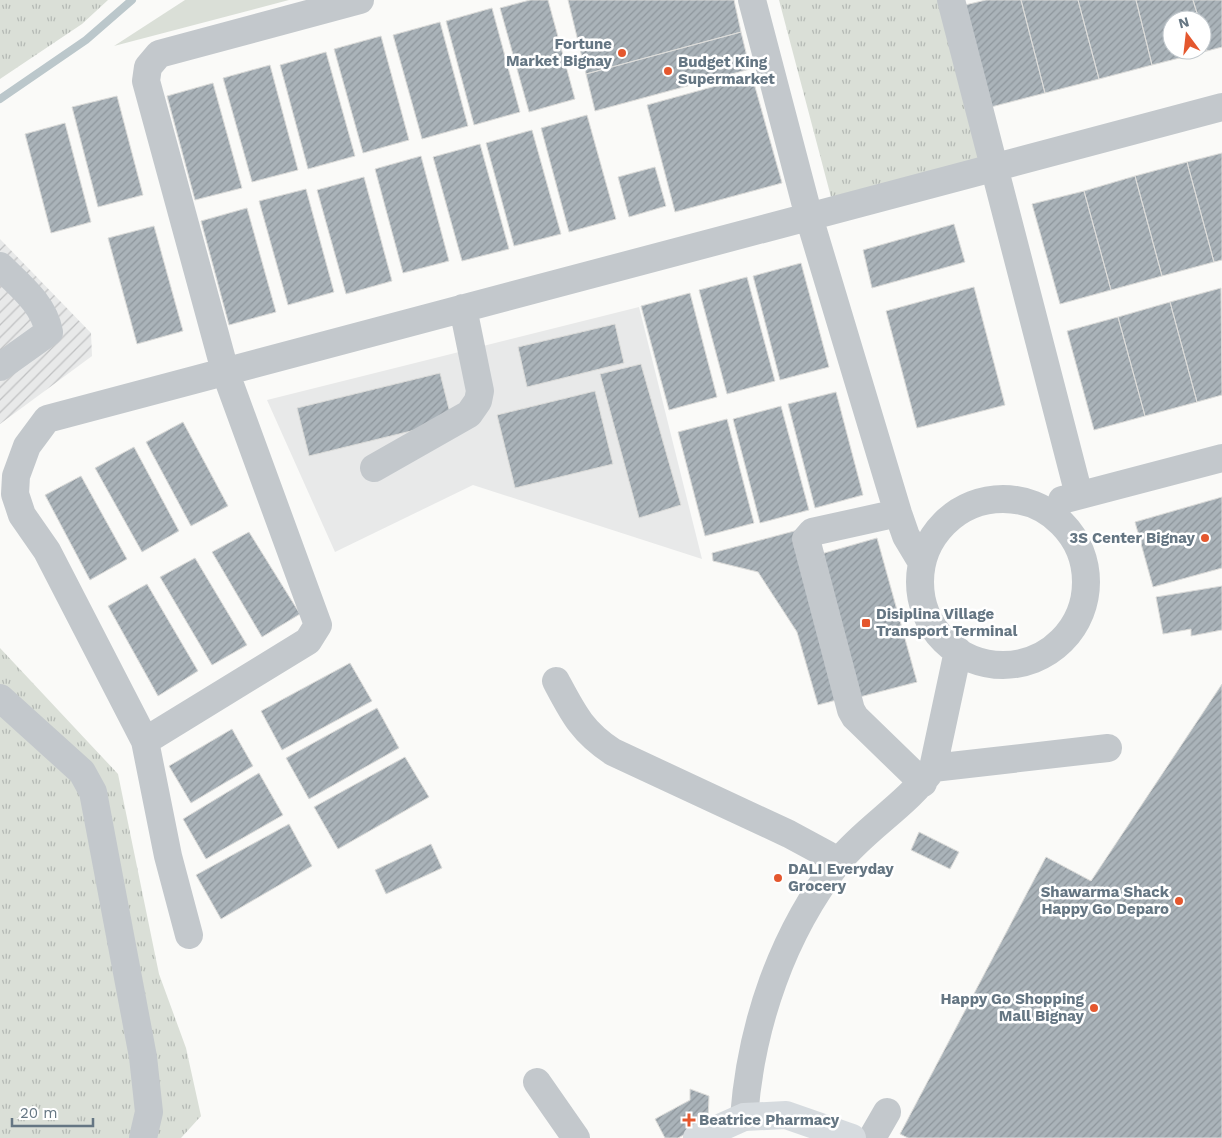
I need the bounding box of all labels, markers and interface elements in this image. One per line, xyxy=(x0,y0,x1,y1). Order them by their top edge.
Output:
north arrow xyxy=(1162,10,1212,60)
text: N xyxy=(1177,13,1191,32)
place label: Fortune Market Bignay xyxy=(506,35,613,70)
marker: Fortune Market Bignay xyxy=(616,47,628,59)
place label: Budget King Supermarket xyxy=(678,53,775,88)
marker: Budget King Supermarket xyxy=(662,65,674,77)
place label: 3S Center Bignay xyxy=(1069,529,1196,547)
marker: 3S Center Bignay xyxy=(1199,532,1211,544)
place label: Disiplina Village Transport Terminal xyxy=(876,605,1017,640)
marker: Disiplina Village Transport Terminal xyxy=(860,617,872,629)
place label: DALI Everyday Grocery xyxy=(788,860,894,895)
marker: DALI Everyday Grocery xyxy=(772,872,784,884)
place label: Shawarma Shack Happy Go Deparo xyxy=(1041,883,1170,918)
marker: Shawarma Shack Happy Go Deparo xyxy=(1173,895,1185,907)
place label: Happy Go Shopping Mall Bignay xyxy=(940,990,1085,1025)
marker: Happy Go Shopping Mall Bignay xyxy=(1088,1002,1100,1014)
scale bar xyxy=(12,1096,94,1128)
text: 20 m xyxy=(20,1104,58,1122)
place label: Beatrice Pharmacy xyxy=(699,1111,840,1129)
marker: Beatrice Pharmacy xyxy=(683,1114,695,1126)

